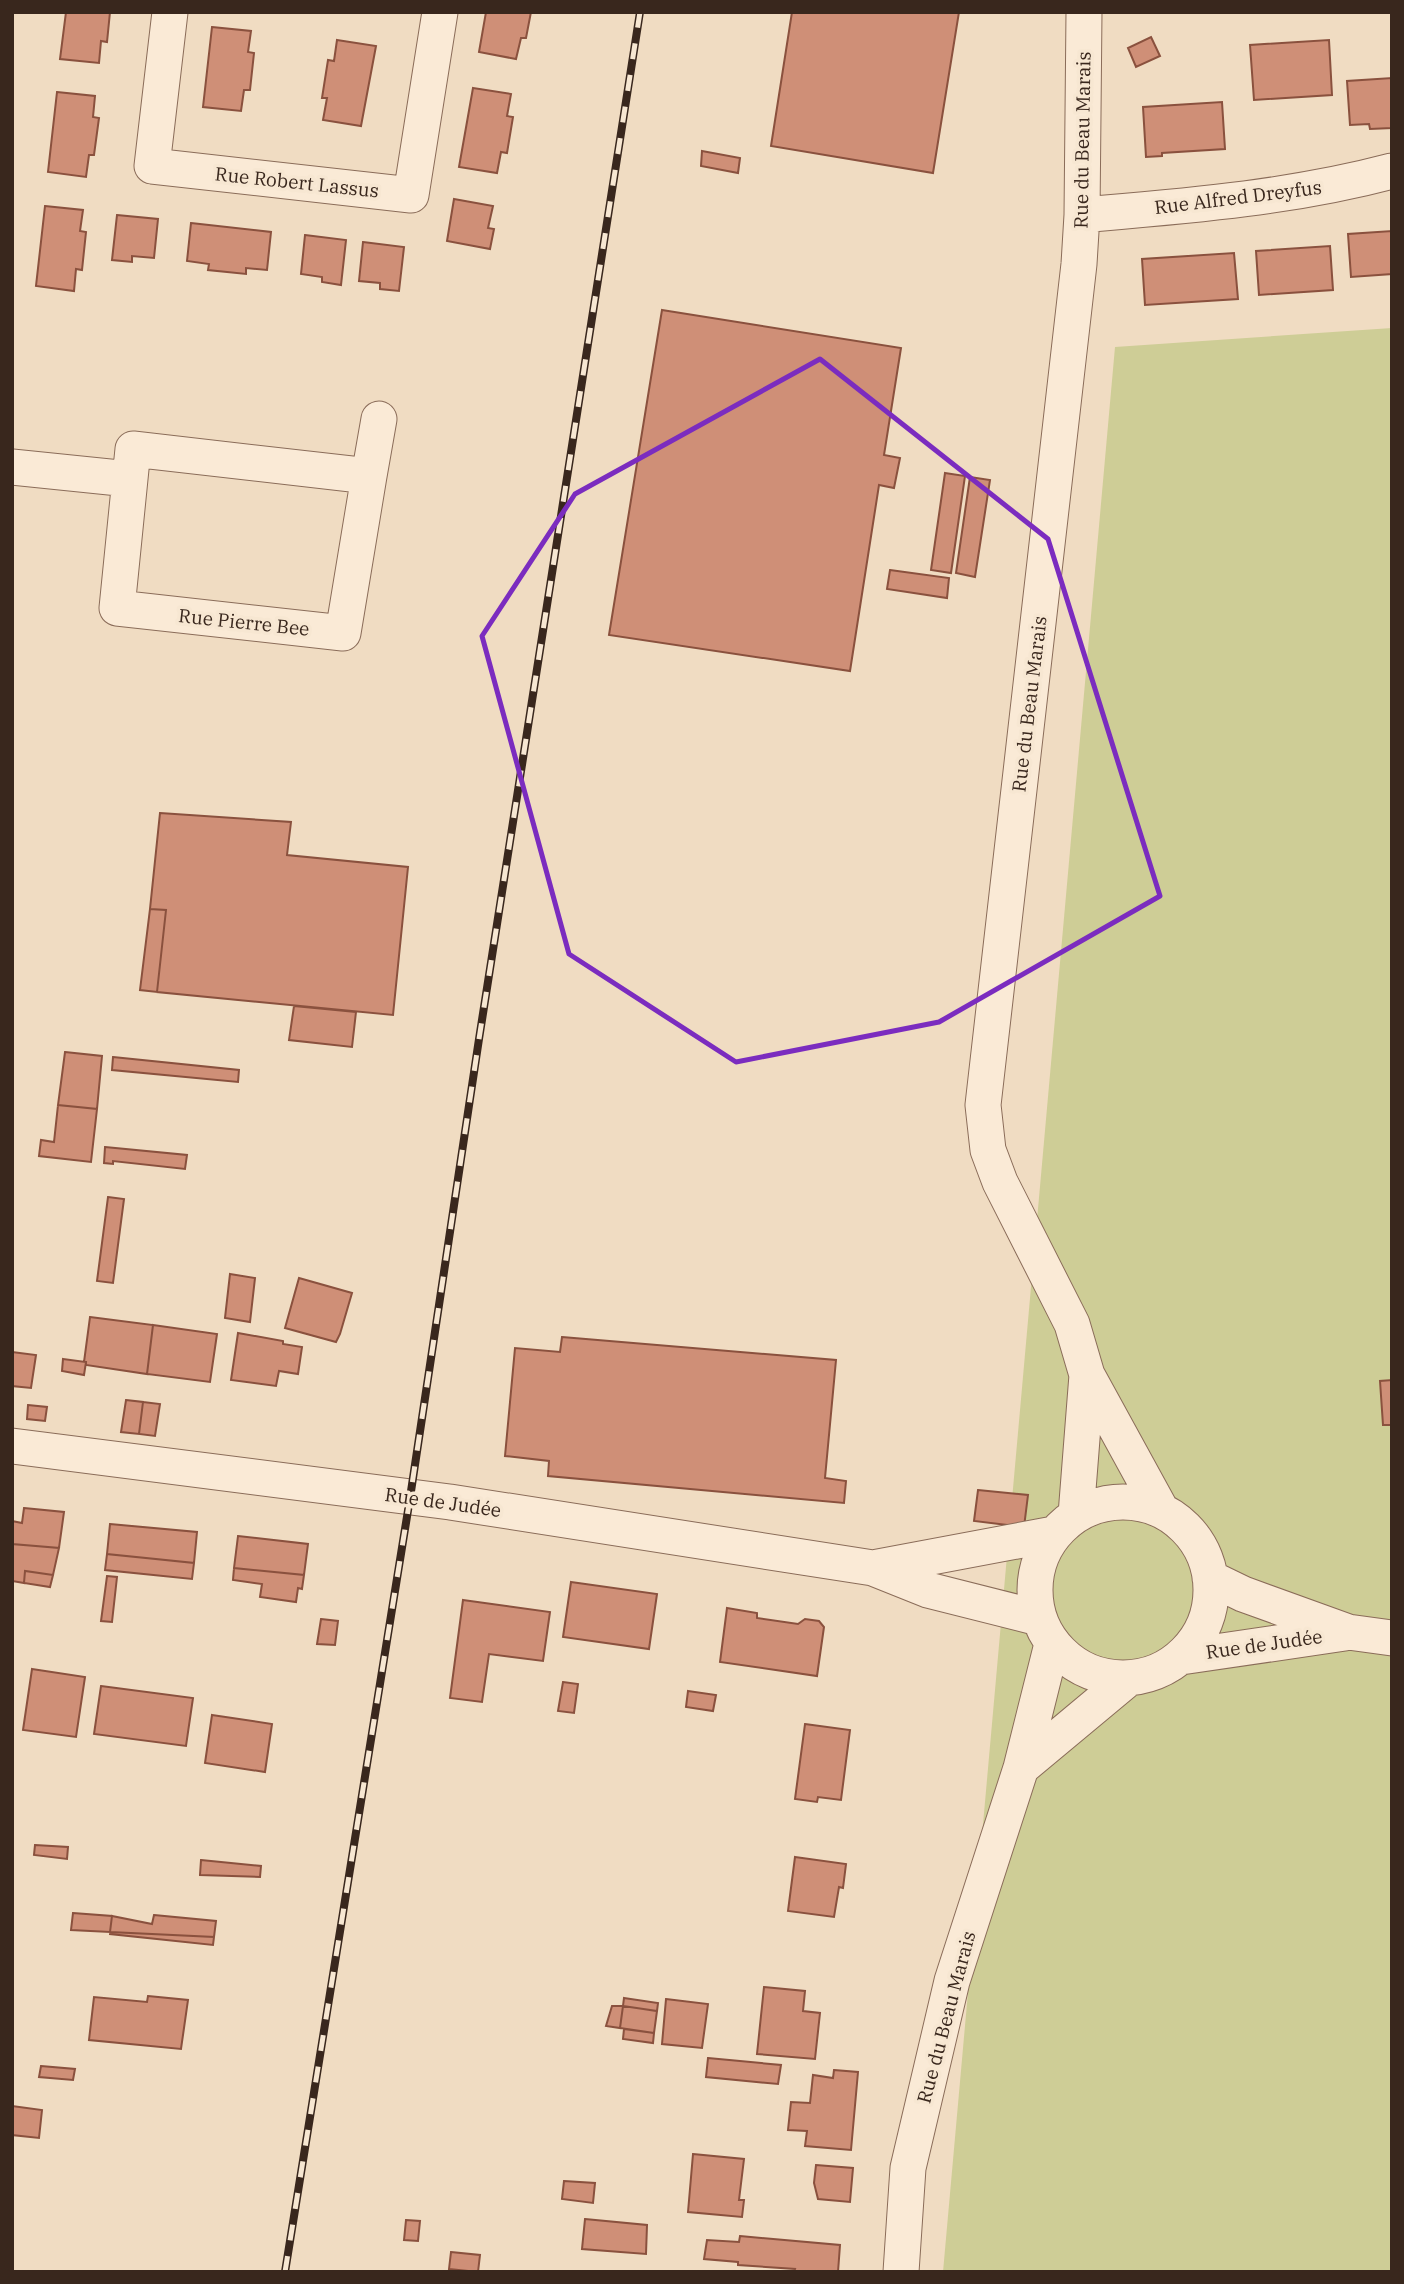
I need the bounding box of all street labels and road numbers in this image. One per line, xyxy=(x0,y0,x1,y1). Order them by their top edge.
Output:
street label: Rue du Beau Marais xyxy=(1068,51,1096,229)
street label: Rue Robert Lassus xyxy=(214,161,380,203)
street label: Rue Alfred Dreyfus xyxy=(1153,175,1323,219)
street label: Rue Pierre Bee xyxy=(177,603,311,641)
street label: Rue du Beau Marais xyxy=(1006,615,1052,793)
street label: Rue de Judée xyxy=(383,1482,503,1522)
street label: Rue de Judée xyxy=(1204,1624,1324,1664)
street label: Rue du Beau Marais xyxy=(911,1928,981,2106)

